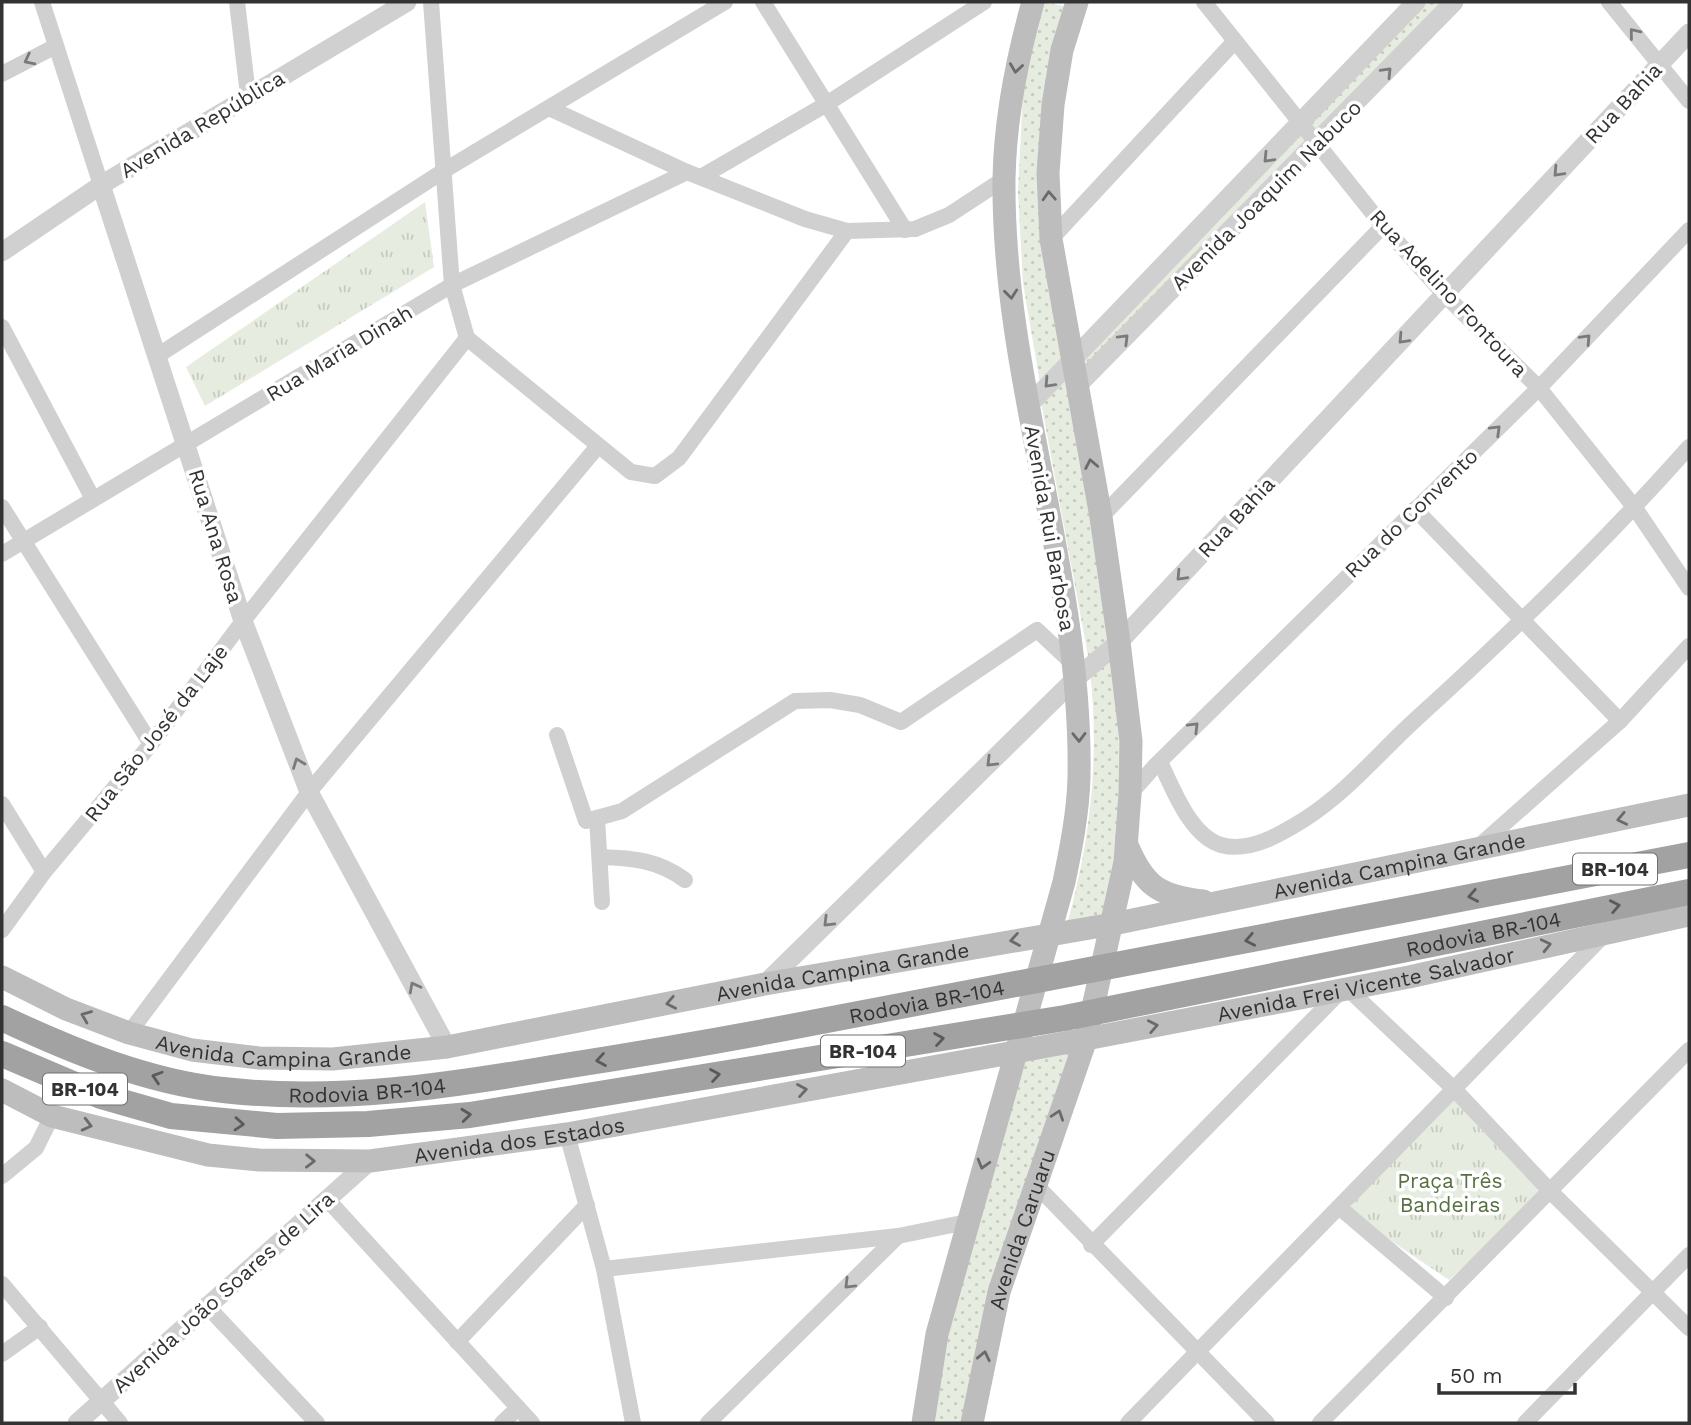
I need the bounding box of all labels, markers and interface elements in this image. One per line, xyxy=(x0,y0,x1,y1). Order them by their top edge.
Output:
one-way arrow xyxy=(1630,28,1643,40)
one-way arrow xyxy=(24,52,36,66)
street label: Rua Bahia xyxy=(1579,57,1667,149)
one-way arrow xyxy=(1009,62,1024,74)
street label: Avenida República xyxy=(115,65,289,183)
one-way arrow xyxy=(1378,67,1391,80)
street label: Avenida Joaquim Nabuco xyxy=(1166,95,1366,295)
one-way arrow xyxy=(1264,150,1276,162)
one-way arrow xyxy=(1554,164,1567,177)
one-way arrow xyxy=(1041,190,1056,201)
street label: Rua Adelino Fontoura xyxy=(1365,204,1533,382)
one-way arrow xyxy=(1003,289,1018,300)
street label: Rua Maria Dinah xyxy=(261,299,417,407)
one-way arrow xyxy=(1399,330,1412,343)
one-way arrow xyxy=(1116,334,1129,347)
one-way arrow xyxy=(1578,334,1590,347)
one-way arrow xyxy=(1045,375,1058,388)
street label: Avenida Rui Barbosa xyxy=(1020,423,1080,633)
one-way arrow xyxy=(1488,426,1501,439)
street label: Rua do Convento xyxy=(1339,443,1483,583)
one-way arrow xyxy=(1084,458,1099,470)
street label: Rua Ana Rosa xyxy=(184,466,248,606)
street label: Rua Bahia xyxy=(1192,471,1280,563)
one-way arrow xyxy=(1177,568,1189,581)
street label: Rua São José da Laje xyxy=(79,639,233,827)
one-way arrow xyxy=(1186,723,1199,736)
one-way arrow xyxy=(1071,732,1086,743)
one-way arrow xyxy=(986,754,999,767)
one-way arrow xyxy=(292,758,306,770)
one-way arrow xyxy=(1616,811,1628,826)
street label: Avenida Campina Grande xyxy=(1271,827,1528,903)
road number: BR-104 xyxy=(1573,854,1657,884)
one-way arrow xyxy=(1467,888,1479,903)
one-way arrow xyxy=(1609,899,1621,914)
street label: Rodovia BR-104 xyxy=(1404,906,1563,961)
one-way arrow xyxy=(824,913,837,926)
one-way arrow xyxy=(1009,932,1021,947)
one-way arrow xyxy=(1244,932,1256,947)
street label: Avenida Campina Grande xyxy=(714,937,971,1006)
one-way arrow xyxy=(1540,939,1552,953)
street label: Avenida Frei Vicente Salvador xyxy=(1215,941,1517,1026)
street label: Rodovia BR-104 xyxy=(847,974,1007,1028)
one-way arrow xyxy=(409,982,422,994)
one-way arrow xyxy=(665,995,677,1010)
one-way arrow xyxy=(81,1011,93,1025)
one-way arrow xyxy=(1147,1020,1159,1035)
street label: Avenida Campina Grande xyxy=(153,1028,413,1072)
one-way arrow xyxy=(933,1032,945,1047)
road number: BR-104 xyxy=(821,1036,905,1066)
one-way arrow xyxy=(595,1053,607,1068)
one-way arrow xyxy=(709,1068,721,1083)
one-way arrow xyxy=(151,1071,163,1085)
street label: Rodovia BR-104 xyxy=(288,1072,447,1107)
road number: BR-104 xyxy=(43,1074,127,1105)
one-way arrow xyxy=(796,1083,807,1098)
one-way arrow xyxy=(461,1108,472,1123)
one-way arrow xyxy=(1050,1110,1064,1122)
street label: Avenida dos Estados xyxy=(412,1111,626,1167)
one-way arrow xyxy=(81,1116,93,1131)
one-way arrow xyxy=(234,1116,245,1131)
street label: Avenida Caruaru xyxy=(983,1146,1060,1312)
one-way arrow xyxy=(306,1153,316,1169)
one-way arrow xyxy=(977,1158,992,1170)
park label: Praça Três Bandeiras xyxy=(1397,1168,1503,1217)
street label: Avenida João Soares de Lira xyxy=(107,1186,339,1398)
one-way arrow xyxy=(844,1275,857,1288)
one-way arrow xyxy=(975,1350,990,1362)
scale bar xyxy=(1439,1352,1576,1396)
text: 50 m xyxy=(1450,1363,1502,1388)

